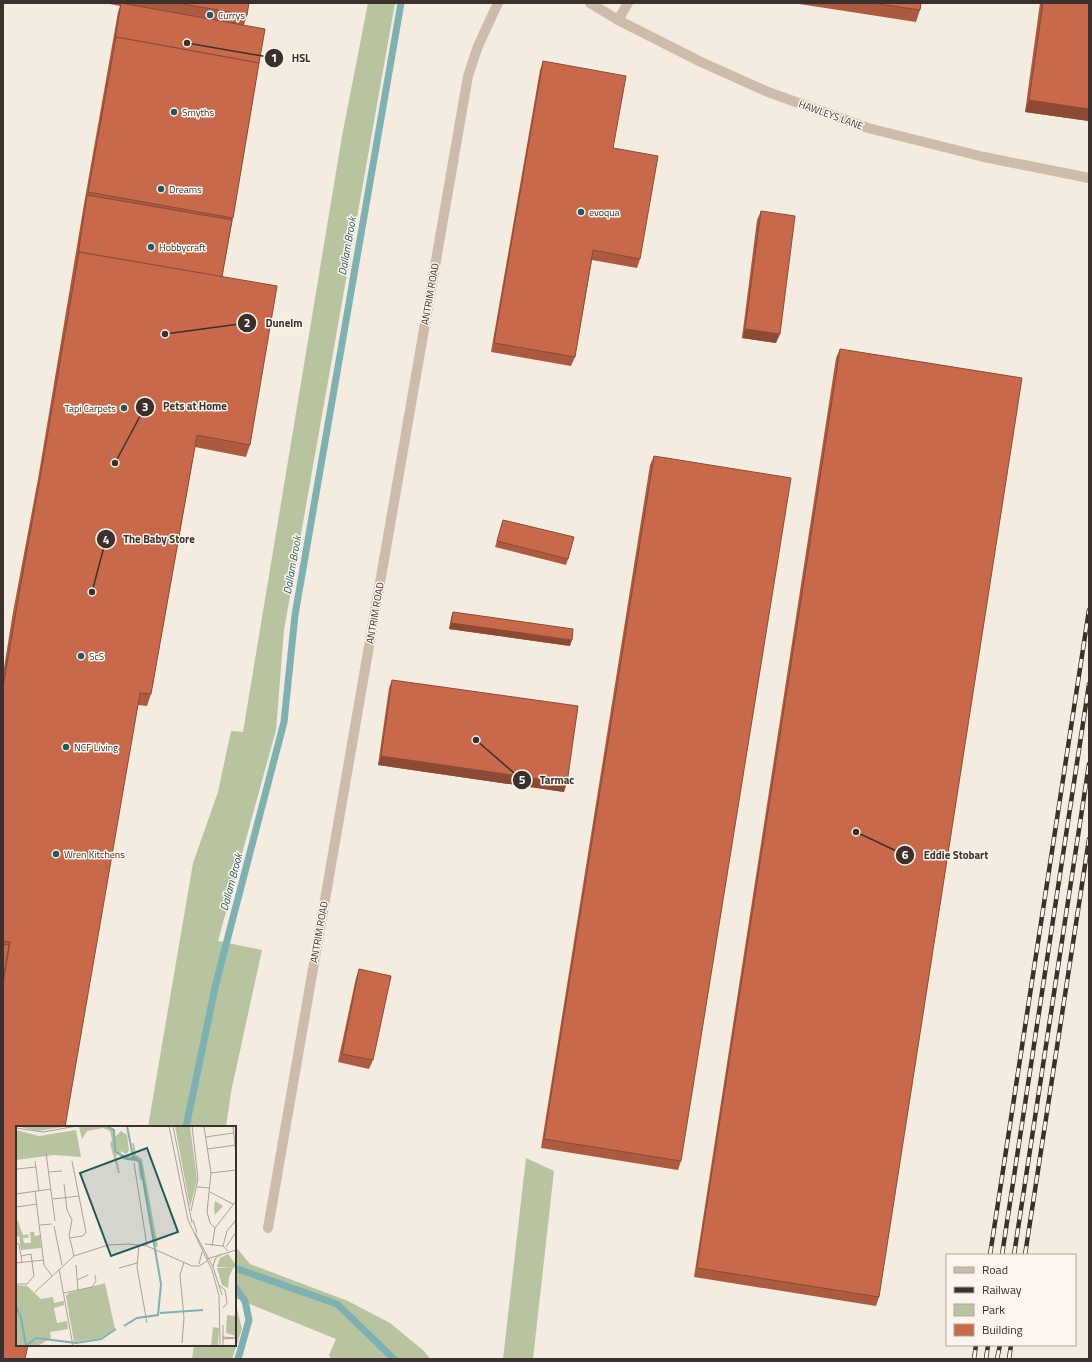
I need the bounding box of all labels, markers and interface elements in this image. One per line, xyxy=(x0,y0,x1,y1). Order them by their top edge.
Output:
place label: Currys xyxy=(218,8,245,23)
marker: Currys xyxy=(205,10,215,20)
callout: HSL xyxy=(264,46,319,69)
text: 1 xyxy=(271,48,277,67)
text: HSL xyxy=(292,50,311,66)
street label: HAWLEYS LANE xyxy=(797,96,866,134)
place label: Smyths xyxy=(182,105,214,120)
marker: Smyths xyxy=(169,107,179,117)
place label: Dreams xyxy=(169,182,202,197)
marker: Dreams xyxy=(156,184,166,194)
place label: evoqua xyxy=(589,205,620,220)
marker: evoqua xyxy=(576,207,586,217)
water label: Dallam Brook xyxy=(334,215,360,276)
place label: Hobbycraft xyxy=(159,240,206,255)
marker: Hobbycraft xyxy=(146,242,156,252)
street label: ANTRIM ROAD xyxy=(417,262,443,326)
callout: Dunelm xyxy=(237,311,310,334)
text: 2 xyxy=(244,313,250,332)
text: Dunelm xyxy=(266,315,303,331)
callout: Pets at Home xyxy=(135,395,235,418)
text: 3 xyxy=(142,397,148,416)
text: Pets at Home xyxy=(163,398,227,414)
place label: Tapi Carpets xyxy=(65,401,116,416)
marker: Tapi Carpets xyxy=(119,403,129,413)
callout: The Baby Store xyxy=(96,528,203,551)
text: 4 xyxy=(103,530,110,549)
text: The Baby Store xyxy=(123,531,195,547)
water label: Dallam Brook xyxy=(279,534,305,595)
street label: ANTRIM ROAD xyxy=(362,581,388,645)
place label: ScS xyxy=(89,649,104,664)
marker: ScS xyxy=(76,651,86,661)
place label: NCF Living xyxy=(74,740,118,755)
marker: NCF Living xyxy=(61,742,71,752)
callout: Tarmac xyxy=(512,769,582,792)
text: 5 xyxy=(519,770,526,789)
text: Tarmac xyxy=(540,772,574,788)
callout: Eddie Stobart xyxy=(895,843,996,866)
text: 6 xyxy=(902,845,909,864)
place label: Wren Kitchens xyxy=(64,847,125,862)
text: Eddie Stobart xyxy=(924,847,988,863)
marker: Wren Kitchens xyxy=(51,849,61,859)
water label: Dallam Brook xyxy=(216,850,247,912)
street label: ANTRIM ROAD xyxy=(306,900,332,964)
inset map xyxy=(16,1126,236,1346)
legend xyxy=(946,1254,1076,1346)
text: Road xyxy=(982,1260,1008,1279)
text: Railway xyxy=(982,1280,1022,1299)
text: Park xyxy=(982,1300,1005,1319)
text: Building xyxy=(982,1320,1023,1339)

